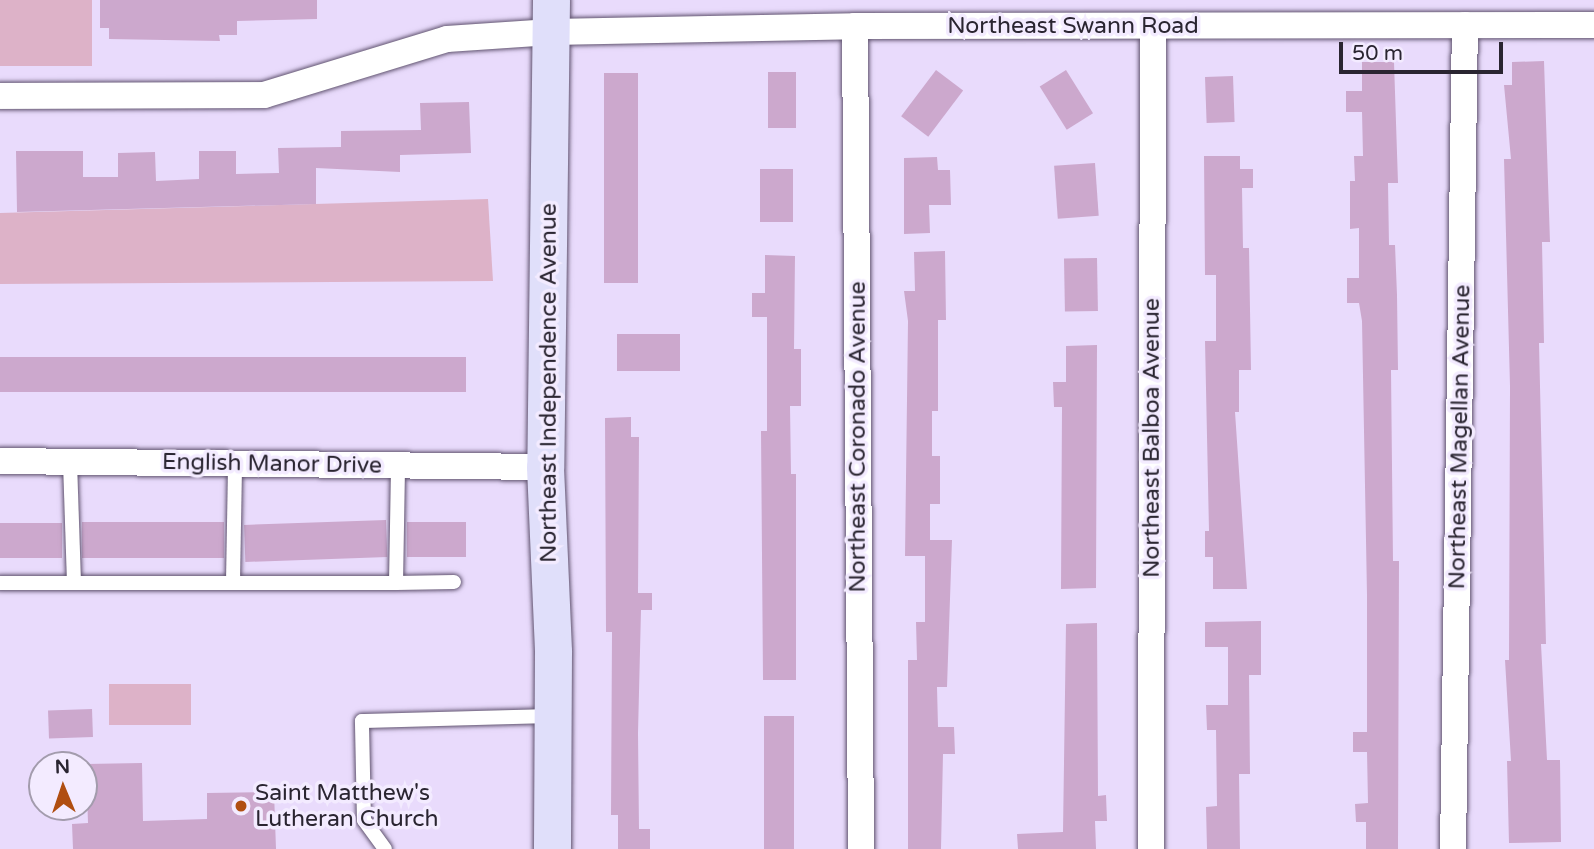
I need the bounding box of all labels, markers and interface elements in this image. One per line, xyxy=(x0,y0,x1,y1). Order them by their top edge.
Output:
street label: Northeast Swann Road xyxy=(947,12,1199,40)
scale bar xyxy=(1342,28,1506,72)
text: 50 m xyxy=(1352,41,1403,66)
street label: Northeast Independence Avenue xyxy=(535,203,563,563)
street label: Northeast Coronado Avenue xyxy=(844,281,872,593)
street label: Northeast Magellan Avenue xyxy=(1444,284,1476,590)
street label: Northeast Balboa Avenue xyxy=(1138,298,1166,578)
street label: English Manor Drive xyxy=(162,448,382,480)
north arrow xyxy=(28,751,98,821)
text: N xyxy=(54,756,70,778)
place label: Saint Matthew's Lutheran Church xyxy=(255,779,438,833)
marker: Saint Matthew's Lutheran Church xyxy=(233,798,249,814)

